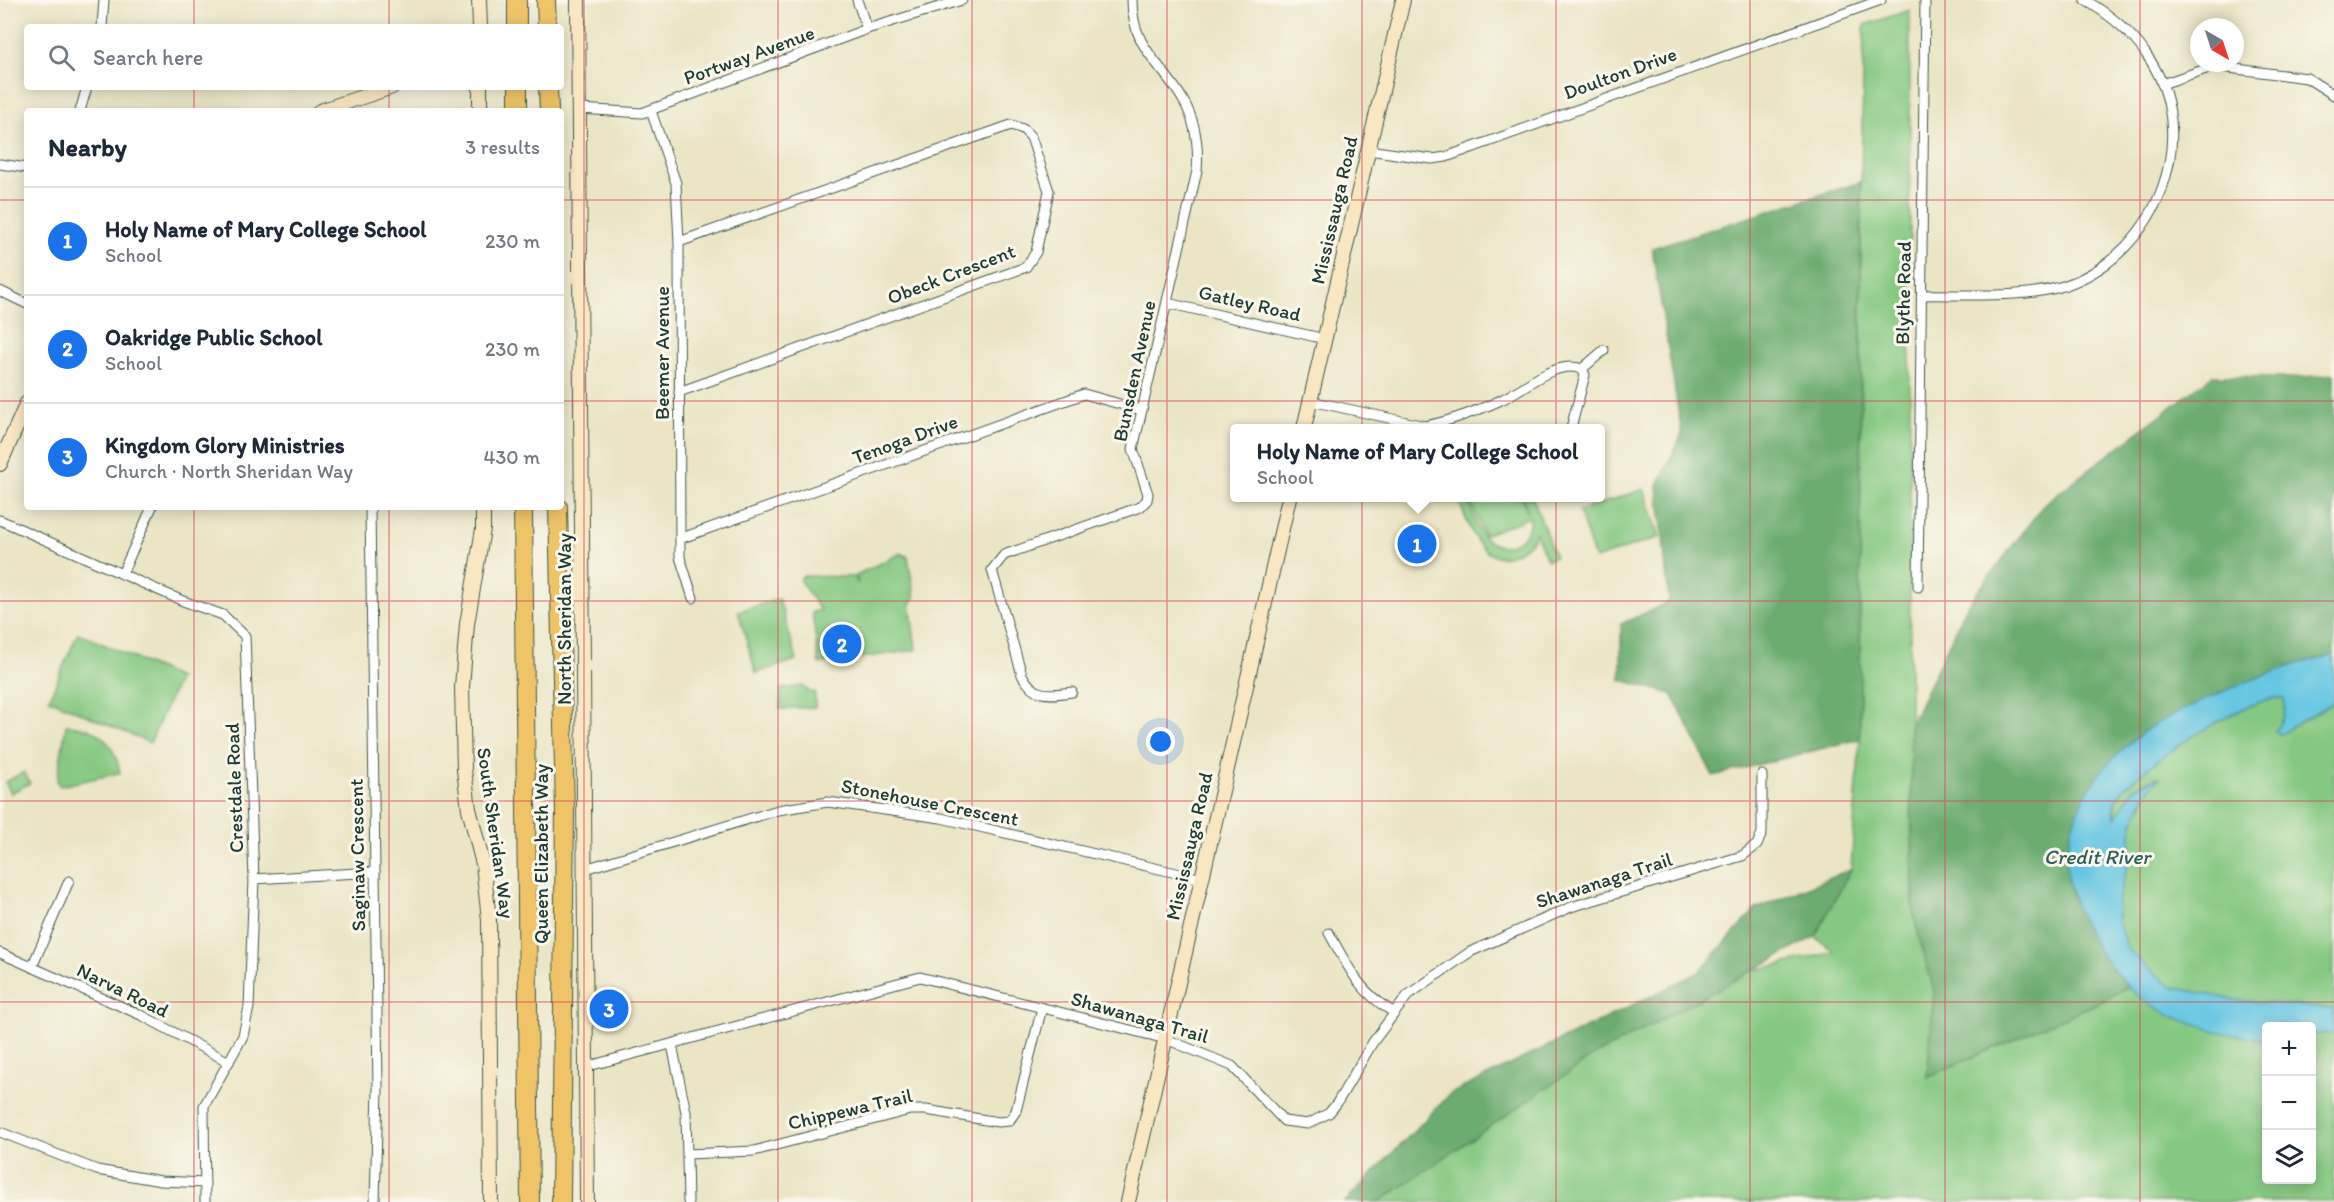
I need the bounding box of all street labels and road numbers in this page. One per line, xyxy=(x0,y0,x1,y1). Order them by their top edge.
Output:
street label: Portway Avenue xyxy=(680,20,818,90)
street label: Doulton Drive xyxy=(1560,41,1680,105)
street label: Mississauga Road xyxy=(1305,134,1363,286)
street label: Obeck Crescent xyxy=(884,238,1019,309)
street label: Blythe Road xyxy=(1890,241,1916,345)
street label: Gatley Road xyxy=(1196,280,1304,326)
street label: Beemer Avenue xyxy=(650,286,674,420)
street label: Bunsden Avenue xyxy=(1107,298,1161,444)
street label: Tenoga Drive xyxy=(849,409,961,469)
street label: North Sheridan Way xyxy=(552,533,576,705)
street label: Crestdale Road xyxy=(220,722,248,853)
street label: South Sheridan Way xyxy=(472,746,520,921)
street label: Queen Elizabeth Way xyxy=(529,763,553,944)
street label: Mississauga Road xyxy=(1160,770,1218,922)
street label: Stonehouse Crescent xyxy=(839,773,1021,831)
street label: Saginaw Crescent xyxy=(344,778,370,932)
street label: Shawanaga Trail xyxy=(1533,847,1676,913)
street label: Narva Road xyxy=(73,957,173,1023)
street label: Shawanaga Trail xyxy=(1068,986,1212,1048)
street label: Chippewa Trail xyxy=(785,1083,915,1135)

